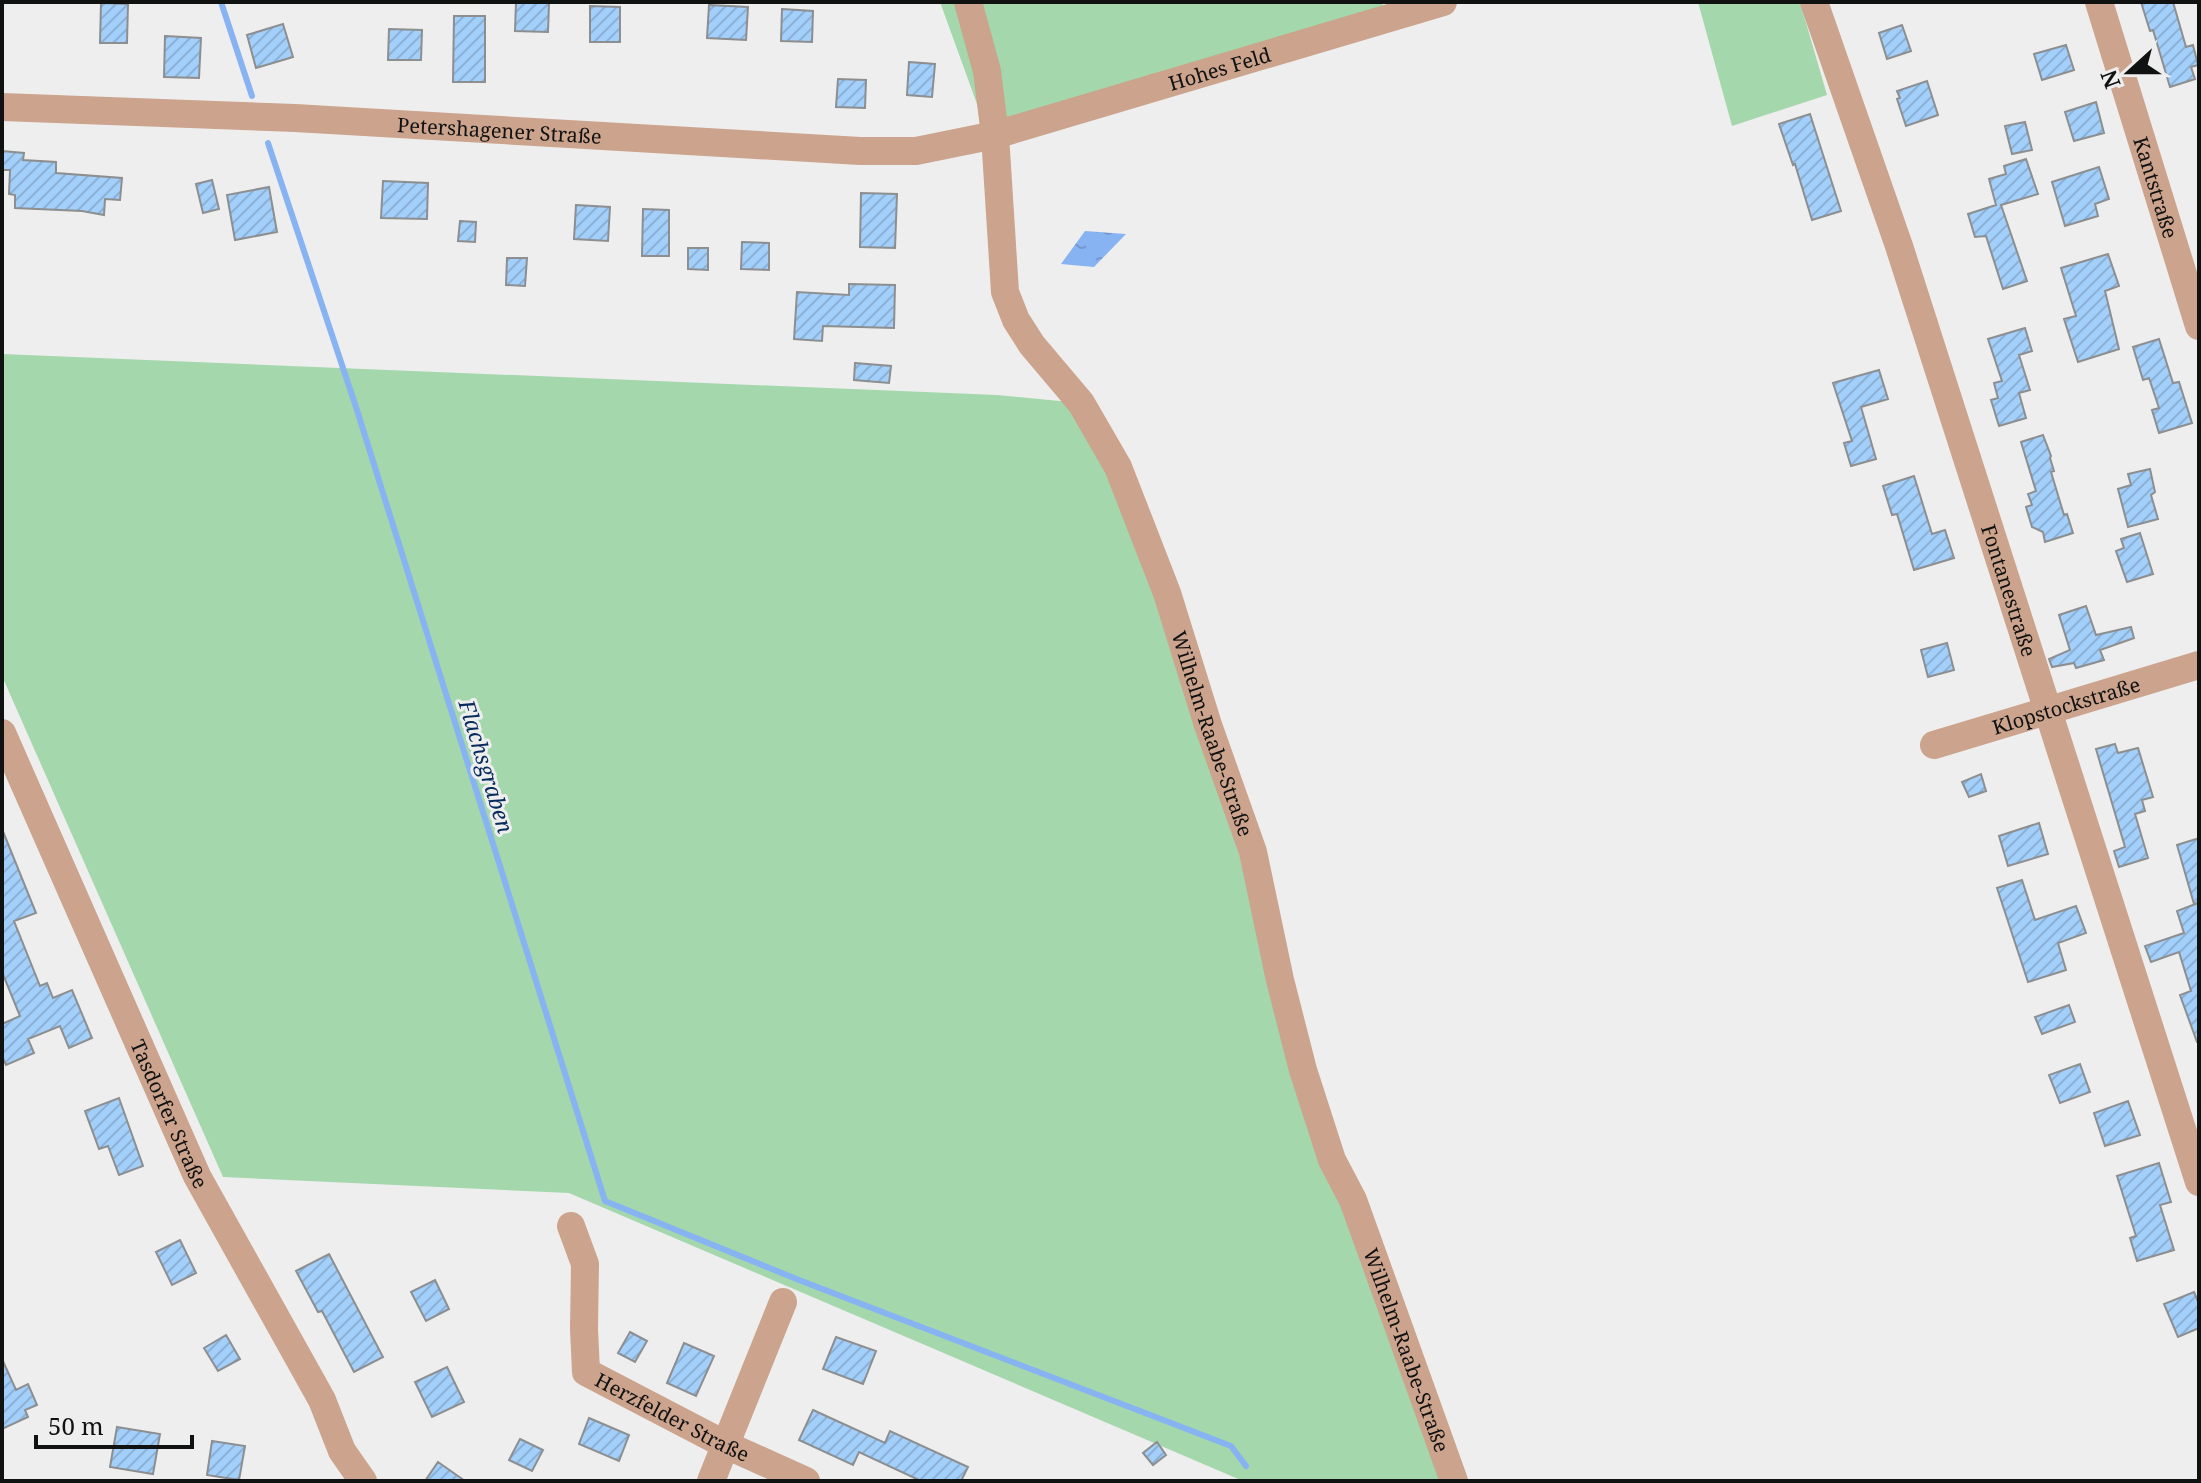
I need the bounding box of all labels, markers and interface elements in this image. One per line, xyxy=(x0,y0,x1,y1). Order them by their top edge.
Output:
north arrow xyxy=(2089,32,2169,112)
street label: Hohes Feld xyxy=(1165,40,1274,96)
text: N xyxy=(2092,66,2127,93)
street label: Petershagener Straße xyxy=(397,111,602,149)
street label: Kantstraße xyxy=(2128,133,2185,242)
street label: Fontanestraße xyxy=(1976,521,2043,660)
street label: Wilhelm-Raabe-Straße xyxy=(1166,627,1260,840)
street label: Klopstockstraße xyxy=(1989,670,2143,740)
water label: Flachsgraben xyxy=(452,695,521,836)
street label: Tasdorfer Straße xyxy=(125,1035,215,1193)
street label: Wilhelm-Raabe-Straße xyxy=(1358,1244,1456,1456)
street label: Herzfelder Straße xyxy=(591,1366,754,1467)
scale bar xyxy=(36,1399,192,1449)
text: 50 m xyxy=(48,1409,104,1442)

